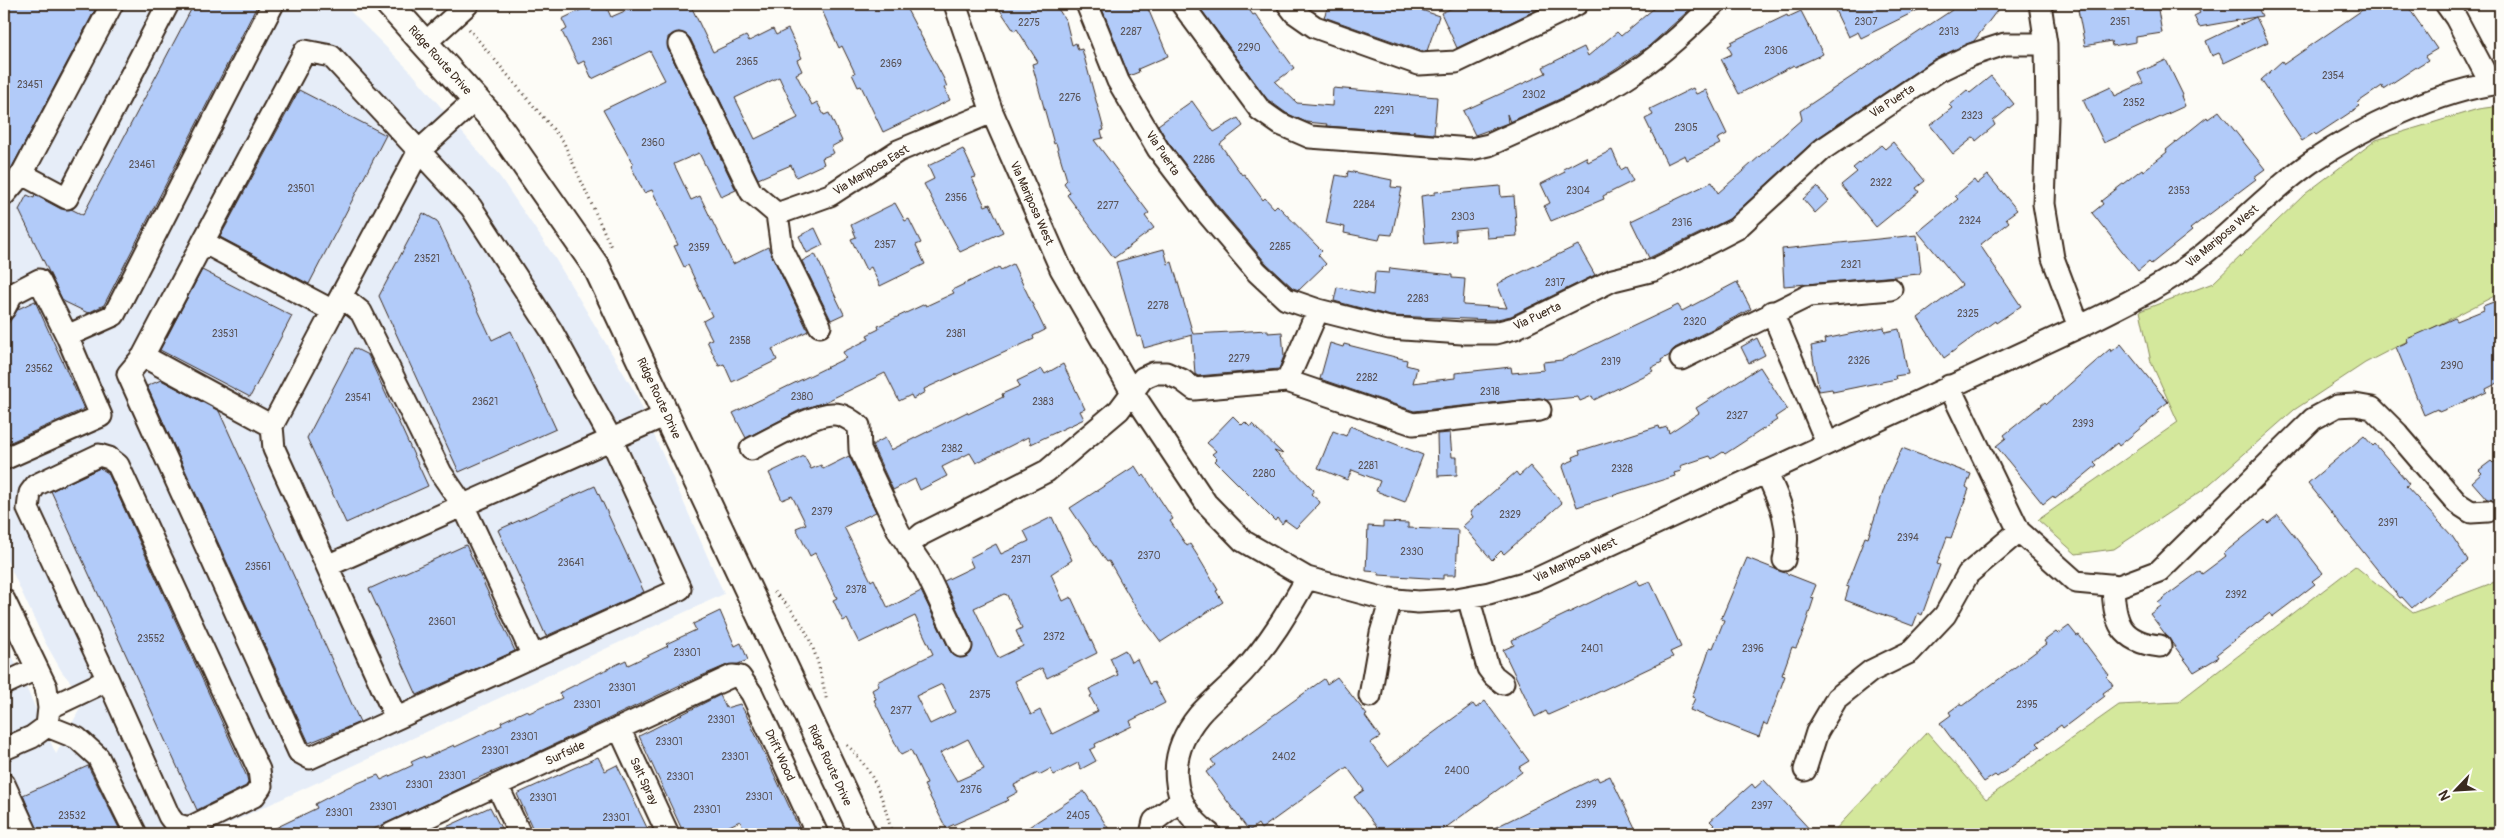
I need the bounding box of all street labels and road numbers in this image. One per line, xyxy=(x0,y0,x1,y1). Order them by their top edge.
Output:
street label: Ridge Route Drive xyxy=(405,23,475,98)
street label: Via Puerta xyxy=(1867,81,1918,122)
street label: Via Puerta xyxy=(1142,128,1183,179)
street label: Via Mariposa East xyxy=(831,142,912,199)
street label: Via Mariposa West xyxy=(1006,159,1057,248)
street label: Via Mariposa West xyxy=(2183,202,2262,271)
street label: Via Puerta xyxy=(1511,299,1564,334)
street label: Ridge Route Drive xyxy=(633,355,684,441)
street label: Via Mariposa West xyxy=(1531,535,1619,586)
street label: Ridge Route Drive xyxy=(804,722,855,808)
street label: Drift Wood xyxy=(761,727,798,784)
street label: Surfside xyxy=(543,738,587,769)
street label: Salt Spray xyxy=(626,755,661,807)

